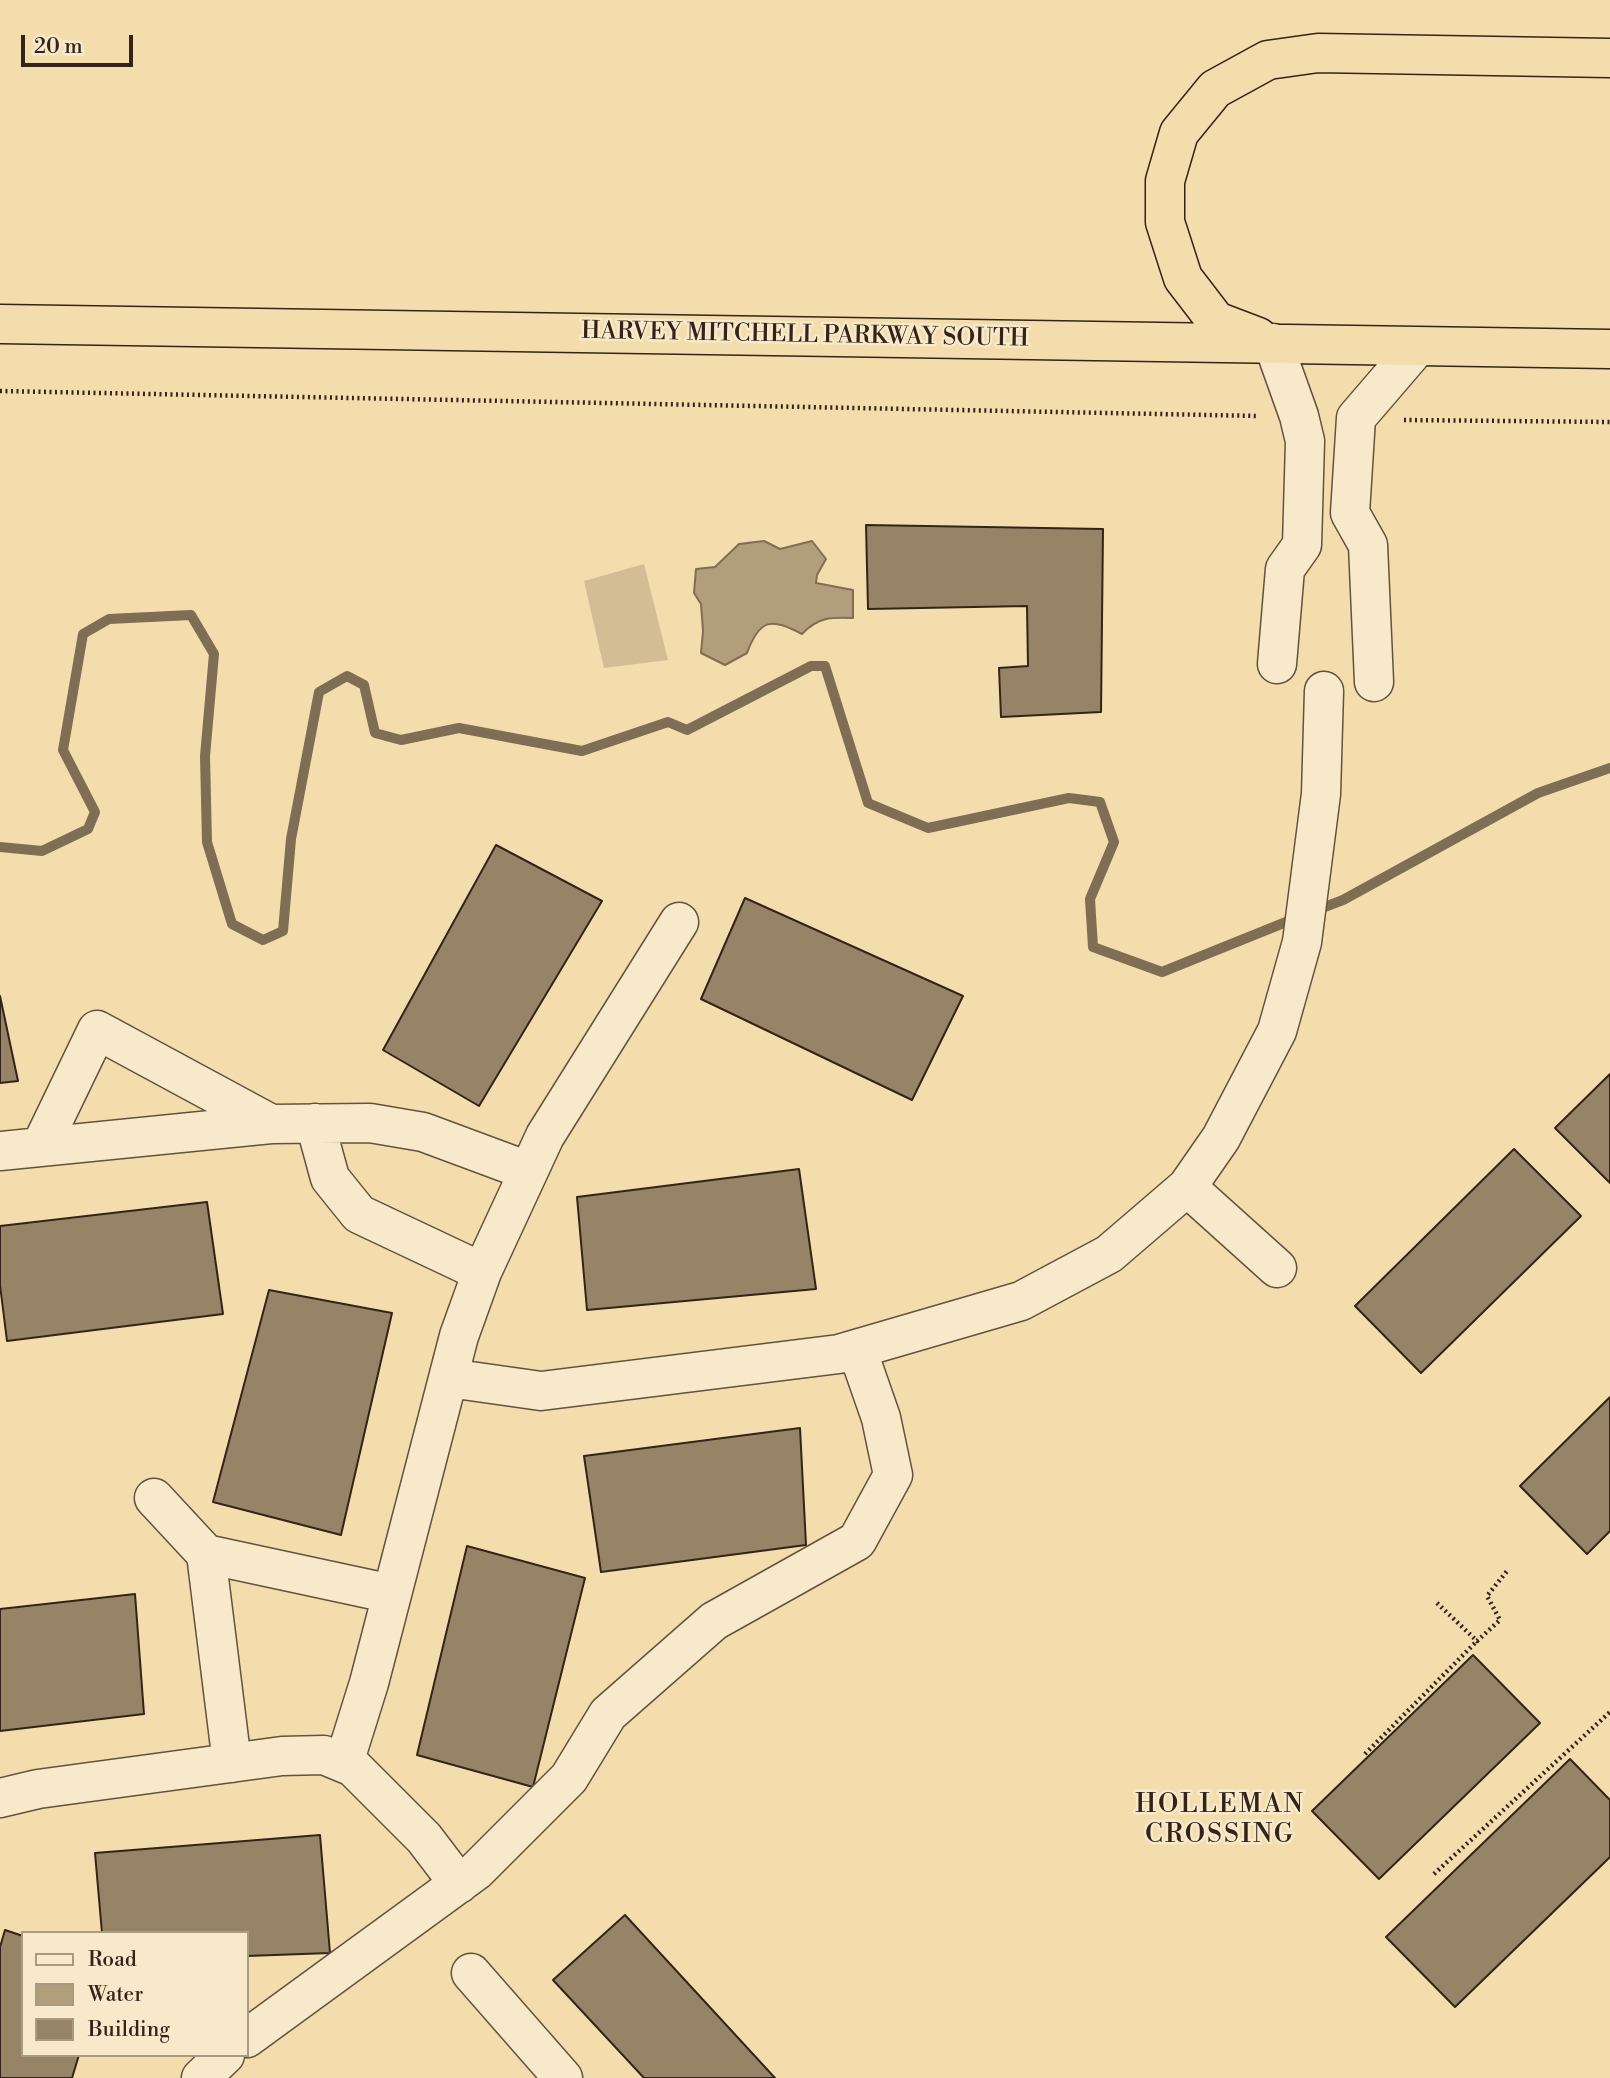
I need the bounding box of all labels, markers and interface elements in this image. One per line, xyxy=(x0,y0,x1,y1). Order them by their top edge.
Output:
scale bar xyxy=(24,21,136,65)
text: 20 m xyxy=(34,34,83,60)
street label: HARVEY MITCHELL PARKWAY SOUTH xyxy=(581,318,1029,354)
district label: HOLLEMAN CROSSING xyxy=(1136,1790,1304,1852)
legend xyxy=(21,1931,248,2057)
text: Road xyxy=(88,1947,137,1973)
text: Water xyxy=(88,1982,143,2008)
text: Building xyxy=(88,2017,170,2043)

